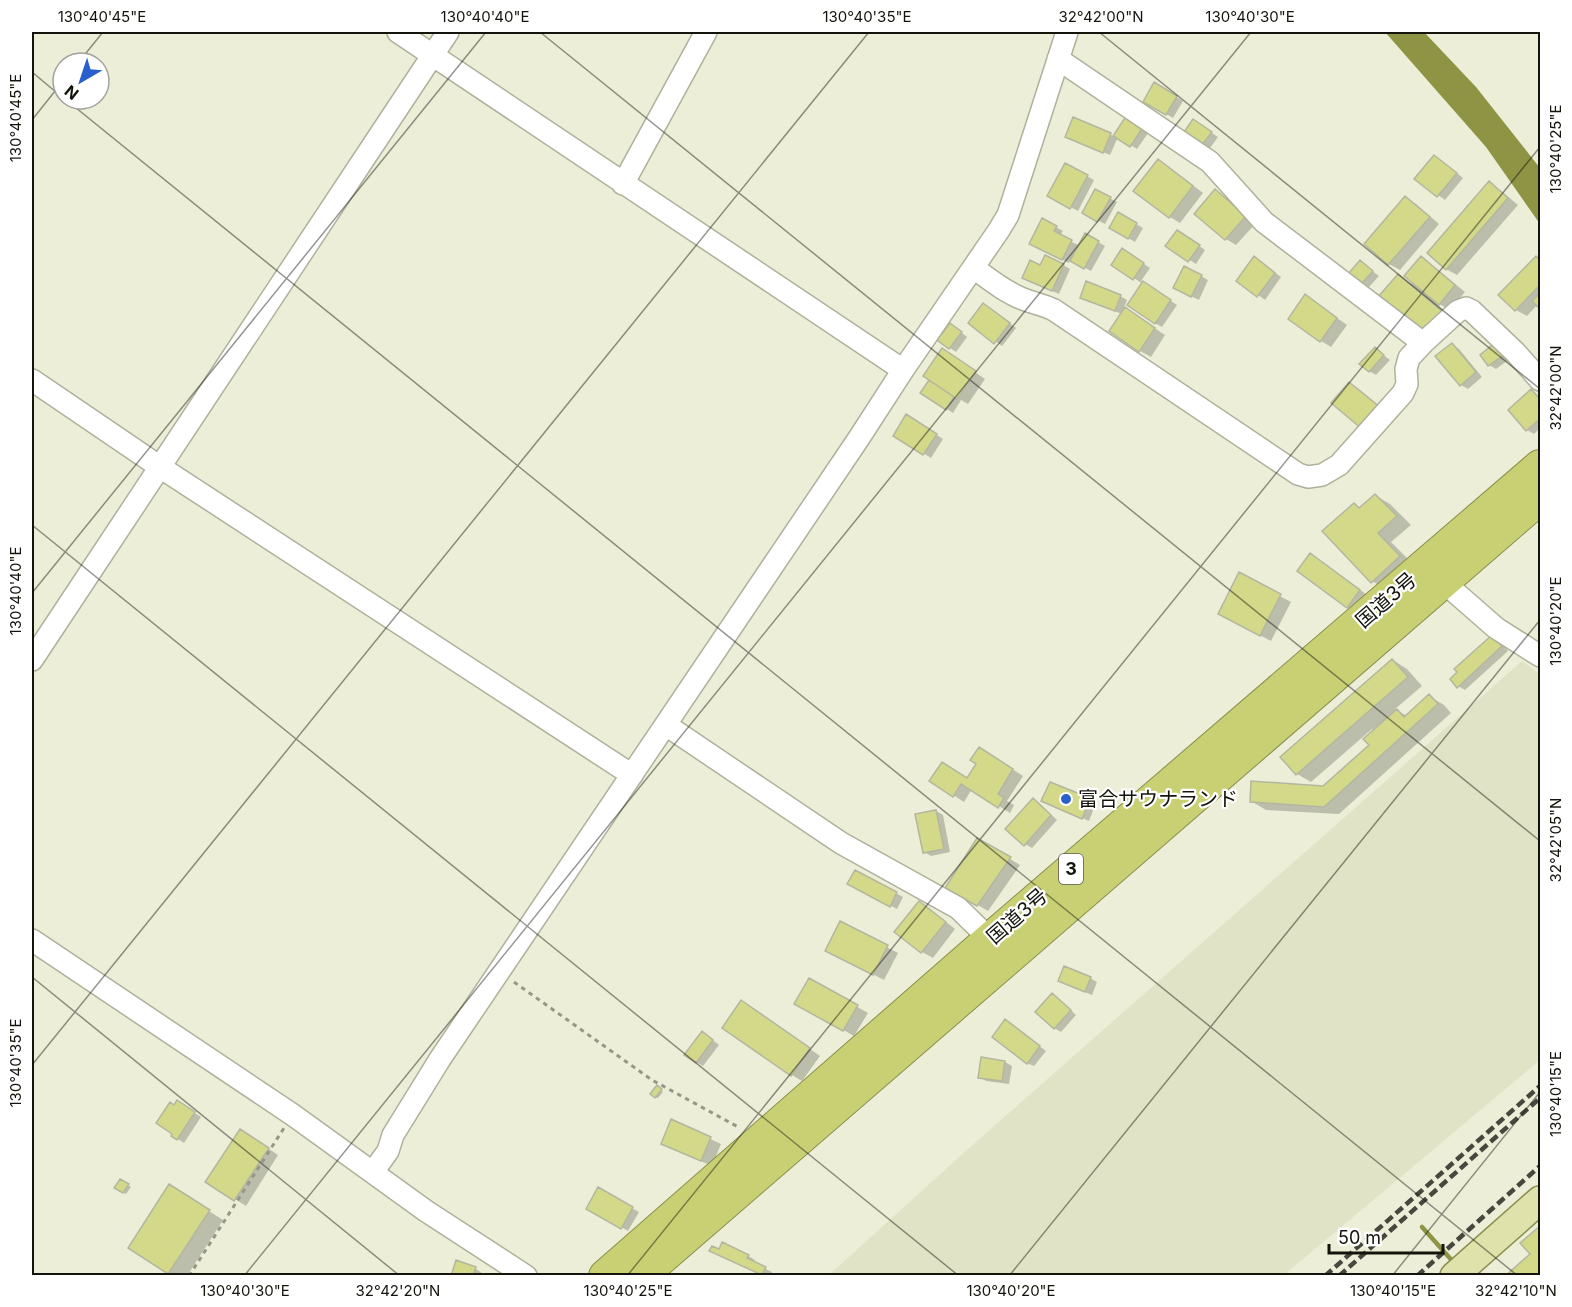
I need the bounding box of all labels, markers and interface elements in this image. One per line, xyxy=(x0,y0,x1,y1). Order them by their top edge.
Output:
text: 130°40'45"E xyxy=(58,7,146,26)
text: 130°40'40"E xyxy=(441,7,529,26)
text: 130°40'35"E xyxy=(822,7,912,26)
text: 32°42'00"N xyxy=(1058,7,1144,26)
text: 130°40'30"E xyxy=(1205,7,1295,26)
north arrow xyxy=(51,51,111,111)
text: 130°40'45"E xyxy=(6,74,25,162)
text: N xyxy=(61,81,83,104)
text: 130°40'25"E xyxy=(1546,105,1565,193)
text: 32°42'00"N xyxy=(1546,345,1565,431)
text: 130°40'40"E xyxy=(6,547,25,635)
street label: 国道3号 xyxy=(1351,567,1421,633)
text: 130°40'20"E xyxy=(1546,576,1565,666)
place label: 富合サウナランド xyxy=(1078,787,1238,811)
marker: 富合サウナランド xyxy=(1059,792,1073,806)
text: 32°42'05"N xyxy=(1546,798,1565,882)
road number: 3 xyxy=(1059,854,1083,884)
street label: 国道3号 xyxy=(982,883,1052,949)
text: 130°40'35"E xyxy=(6,1018,25,1108)
text: 130°40'15"E xyxy=(1546,1051,1565,1137)
scale bar xyxy=(1329,1217,1443,1255)
text: 50 m xyxy=(1338,1227,1381,1248)
text: 130°40'30"E xyxy=(200,1281,290,1300)
text: 32°42'20"N xyxy=(356,1281,440,1300)
text: 130°40'25"E xyxy=(584,1281,672,1300)
text: 130°40'20"E xyxy=(966,1281,1056,1300)
text: 130°40'15"E xyxy=(1350,1281,1436,1300)
text: 32°42'10"N xyxy=(1475,1281,1557,1300)

